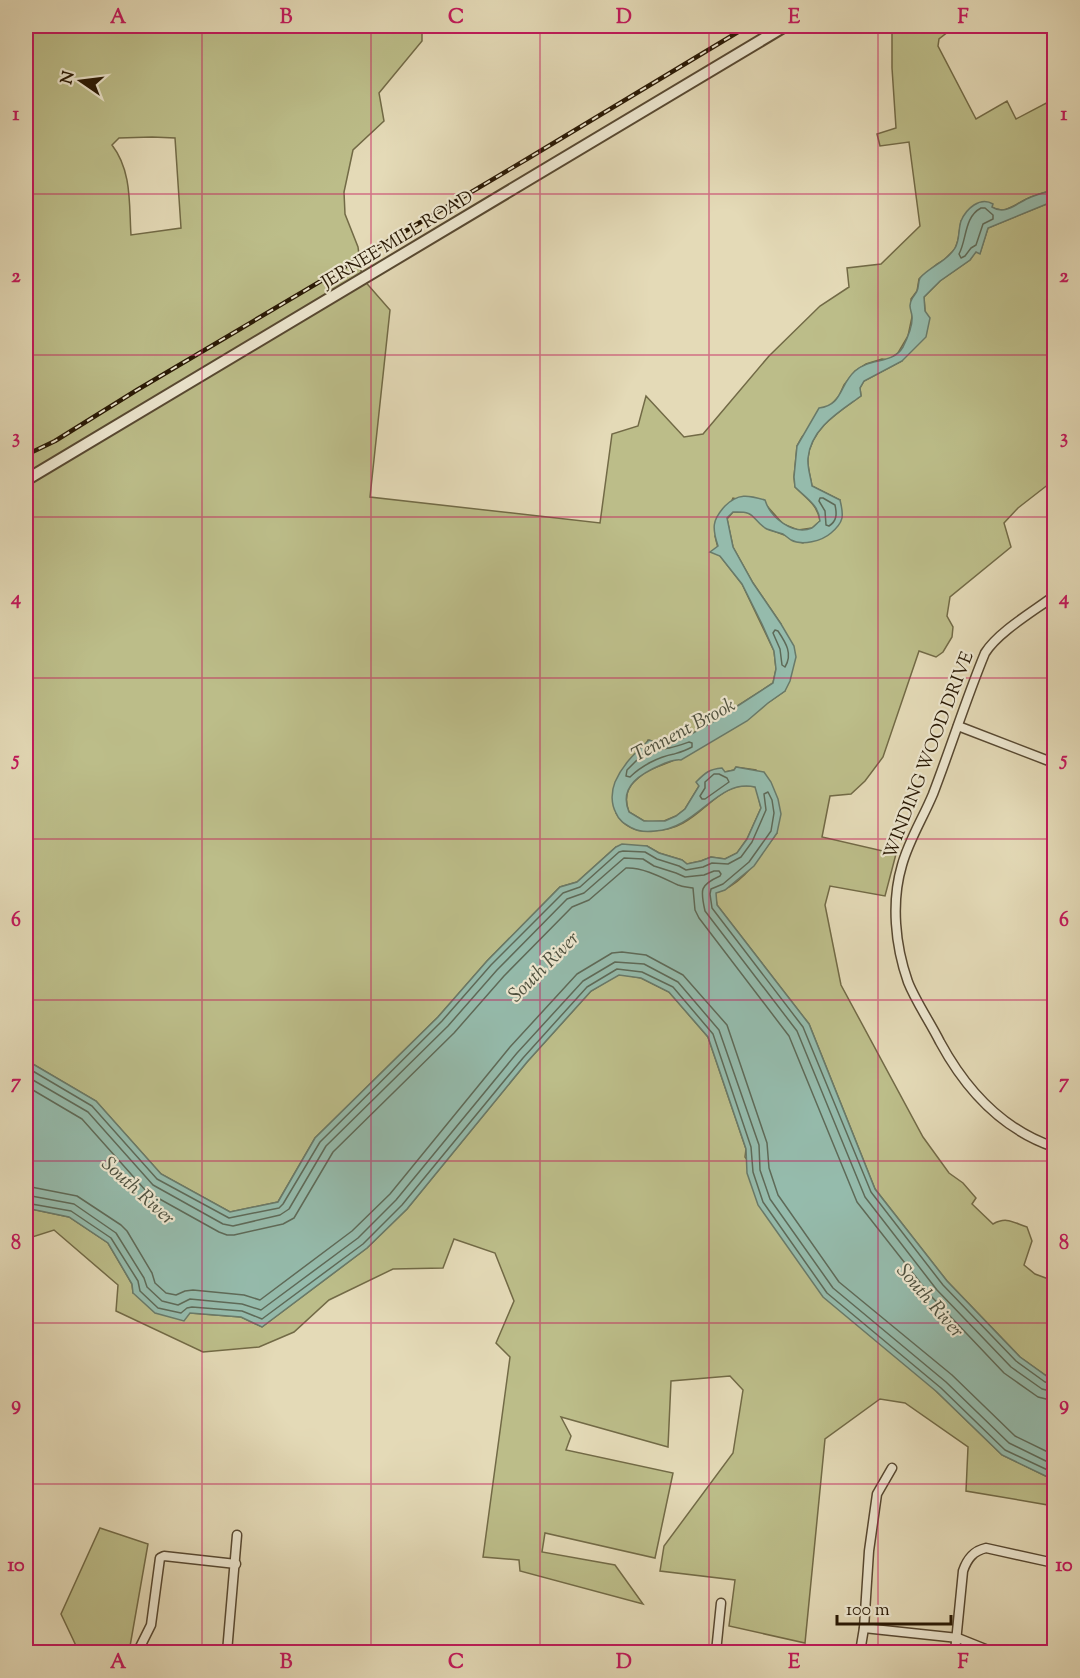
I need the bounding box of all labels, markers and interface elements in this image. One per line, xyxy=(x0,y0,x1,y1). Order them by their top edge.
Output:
text: A xyxy=(110,4,127,33)
text: B xyxy=(280,4,293,33)
text: C xyxy=(448,4,464,33)
text: D xyxy=(616,4,632,33)
text: E xyxy=(788,4,801,33)
text: F xyxy=(957,4,969,33)
north arrow xyxy=(51,51,111,111)
text: N xyxy=(56,69,82,87)
text: 1 xyxy=(13,101,20,130)
text: 1 xyxy=(1061,101,1068,130)
street label: JERNEE MILL ROAD xyxy=(316,185,479,297)
text: 2 xyxy=(11,263,21,292)
text: 2 xyxy=(1059,263,1069,292)
text: 3 xyxy=(12,424,20,453)
text: 3 xyxy=(1060,424,1068,453)
text: 4 xyxy=(10,585,21,614)
text: 4 xyxy=(1058,585,1069,614)
street label: WINDING WOOD DRIVE xyxy=(878,648,981,863)
water label: Tennent Brook xyxy=(627,692,741,771)
text: 5 xyxy=(11,746,20,775)
text: 5 xyxy=(1059,746,1068,775)
text: 6 xyxy=(11,907,21,936)
text: 6 xyxy=(1059,907,1069,936)
water label: South River xyxy=(503,926,587,1010)
text: 7 xyxy=(11,1069,22,1098)
text: 7 xyxy=(1059,1069,1070,1098)
water label: South River xyxy=(94,1151,181,1233)
text: 8 xyxy=(11,1230,21,1259)
text: 8 xyxy=(1059,1230,1069,1259)
water label: South River xyxy=(889,1258,970,1345)
text: 9 xyxy=(11,1391,21,1420)
text: 9 xyxy=(1059,1391,1069,1420)
text: 10 xyxy=(7,1552,25,1581)
text: 10 xyxy=(1055,1552,1073,1581)
scale bar xyxy=(837,1588,951,1626)
text: 100 m xyxy=(846,1598,890,1624)
text: A xyxy=(110,1649,127,1678)
text: B xyxy=(280,1649,293,1678)
text: C xyxy=(448,1649,464,1678)
text: D xyxy=(616,1649,632,1678)
text: E xyxy=(788,1649,801,1678)
text: F xyxy=(957,1649,969,1678)

